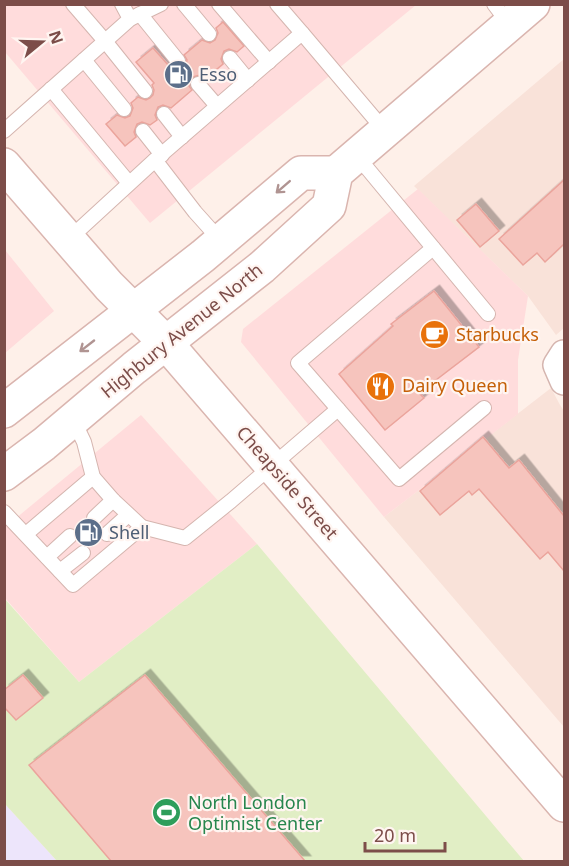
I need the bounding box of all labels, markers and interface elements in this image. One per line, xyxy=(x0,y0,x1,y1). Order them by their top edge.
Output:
north arrow xyxy=(12,12,72,72)
text: N xyxy=(44,27,69,47)
fuel station icon: Esso xyxy=(162,59,194,91)
place label: Esso xyxy=(199,62,237,86)
one-way arrow xyxy=(275,181,291,194)
street label: Highbury Avenue North xyxy=(96,258,267,403)
cafe icon: Starbucks xyxy=(419,319,451,351)
place label: Starbucks xyxy=(456,322,539,346)
one-way arrow xyxy=(80,339,96,352)
restaurant icon: Dairy Queen xyxy=(365,370,397,402)
place label: Dairy Queen xyxy=(402,373,508,397)
street label: Cheapside Street xyxy=(232,420,344,545)
fuel station icon: Shell xyxy=(72,517,104,549)
place label: Shell xyxy=(109,520,149,544)
place label: North London Optimist Center xyxy=(188,790,323,835)
sports icon: North London Optimist Center xyxy=(151,797,183,829)
scale bar xyxy=(365,815,444,853)
text: 20 m xyxy=(374,823,416,847)

